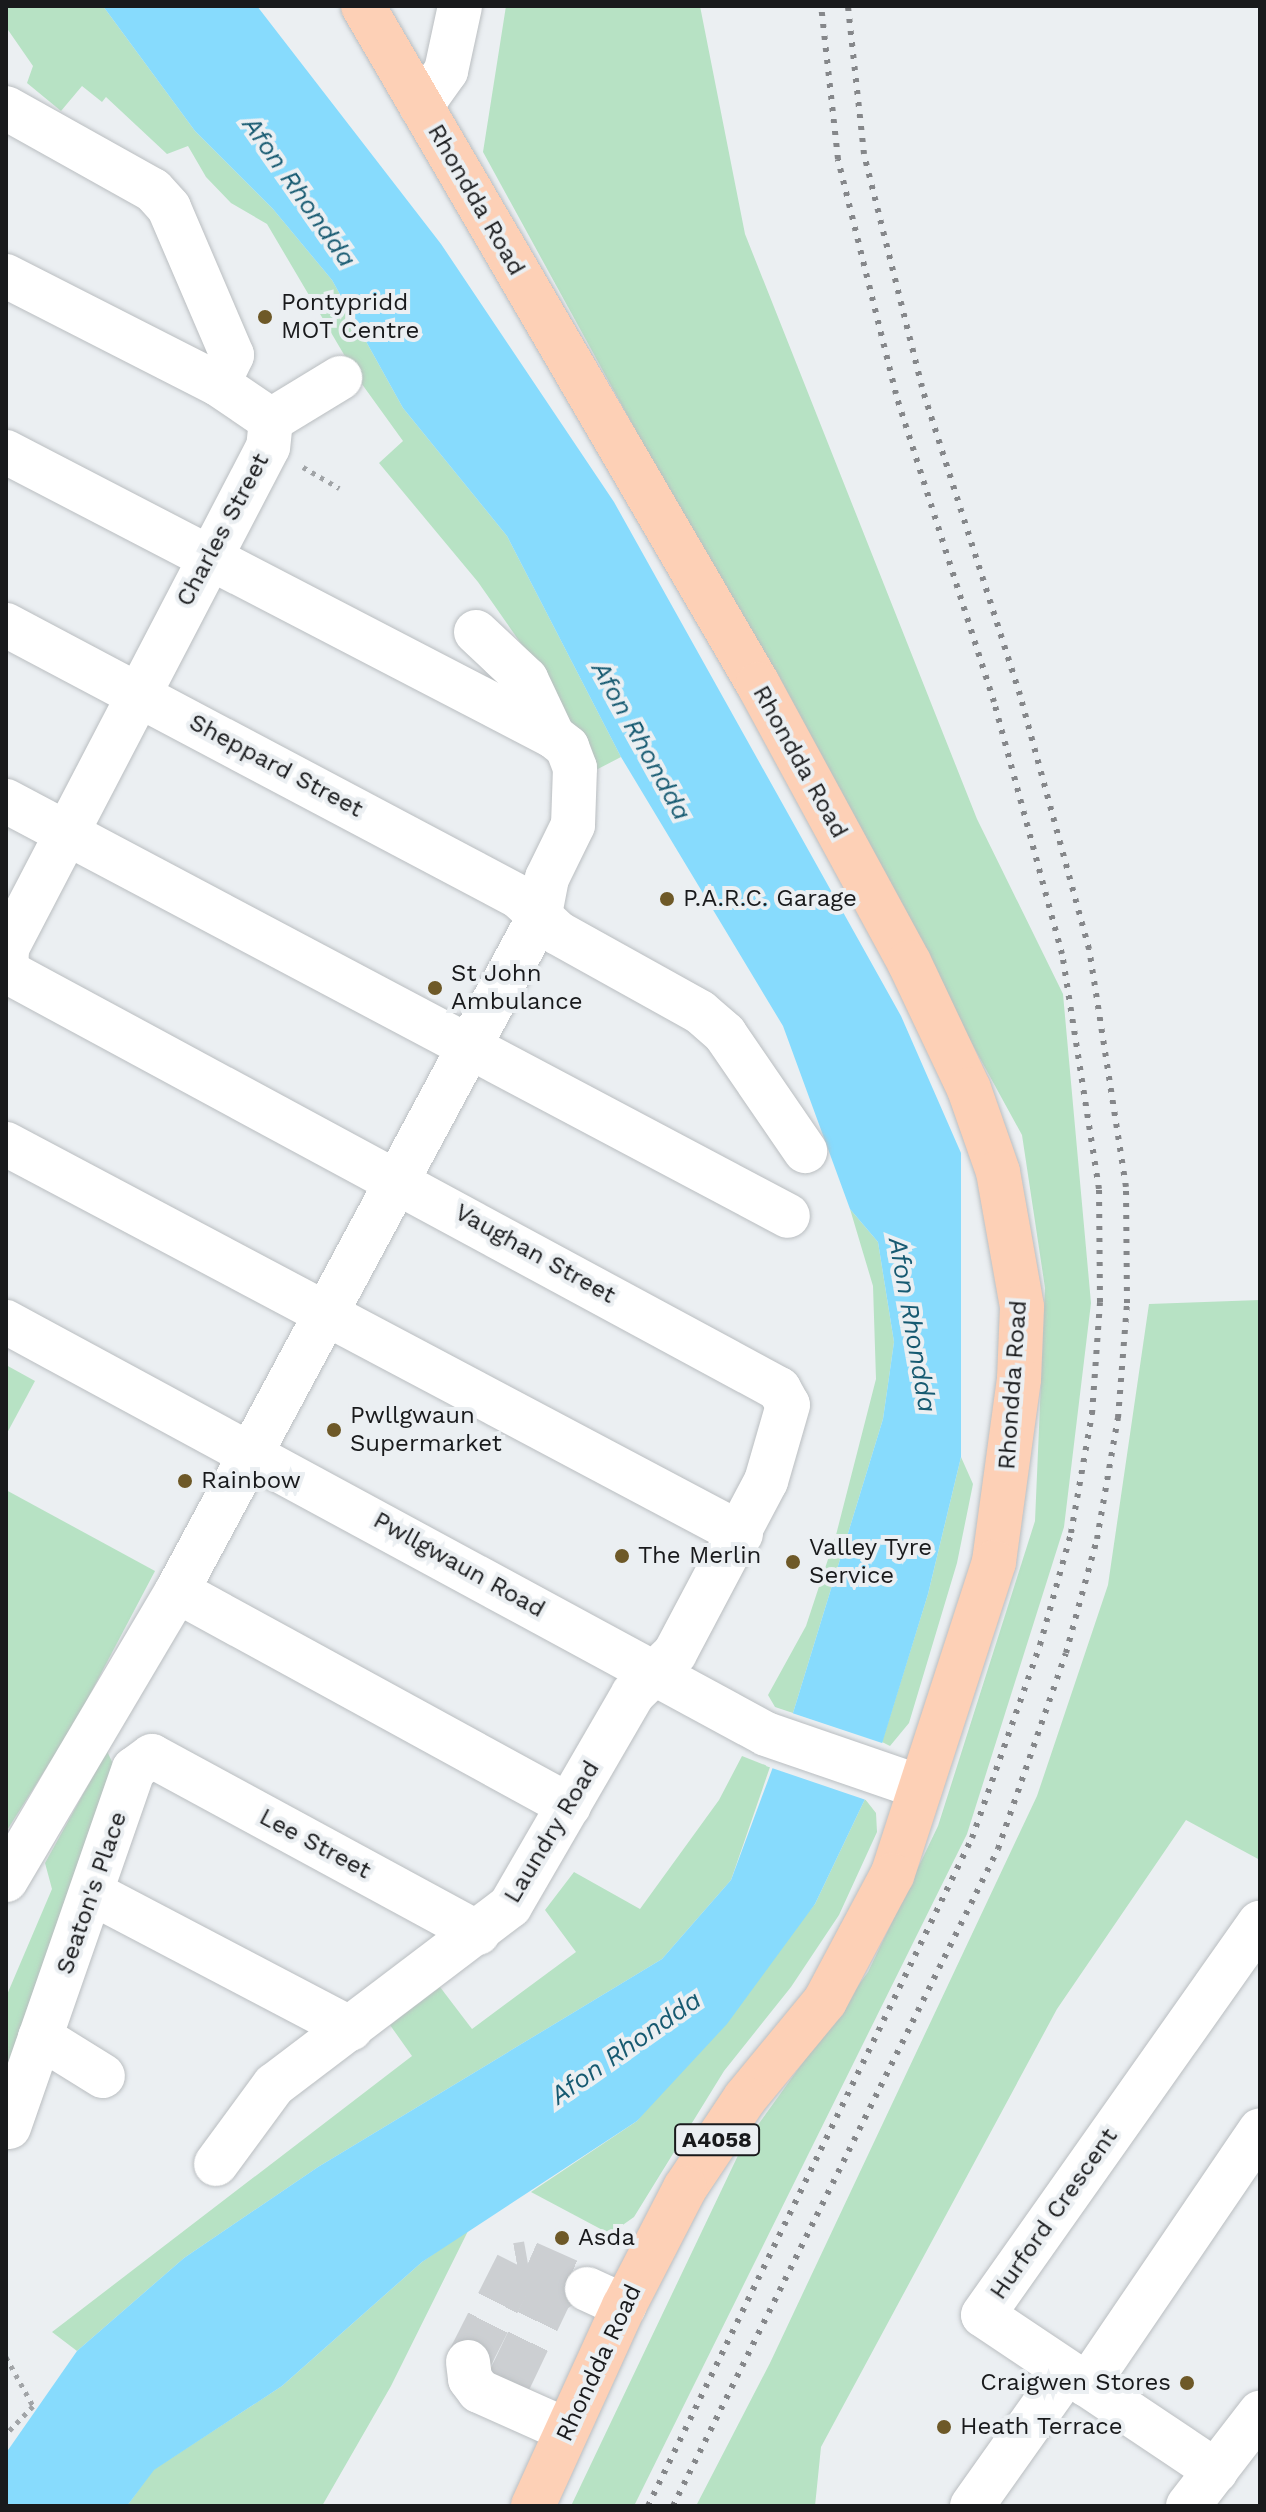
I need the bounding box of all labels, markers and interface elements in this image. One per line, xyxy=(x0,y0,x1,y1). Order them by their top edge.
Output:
water label: Afon Rhondda xyxy=(236,111,362,273)
street label: Rhondda Road xyxy=(421,119,531,281)
place label: Pontypridd MOT Centre xyxy=(281,289,420,345)
marker: Pontypridd MOT Centre xyxy=(256,308,274,326)
street label: Charles Street xyxy=(171,449,275,611)
water label: Afon Rhondda xyxy=(585,656,697,826)
street label: Rhondda Road xyxy=(746,681,854,843)
street label: Sheppard Street xyxy=(184,708,368,824)
place label: P.A.R.C. Garage xyxy=(683,885,857,913)
marker: P.A.R.C. Garage xyxy=(658,890,676,908)
place label: St John Ambulance xyxy=(451,960,583,1016)
marker: St John Ambulance xyxy=(426,979,444,997)
street label: Vaughan Street xyxy=(450,1198,620,1310)
water label: Afon Rhondda xyxy=(881,1235,943,1415)
street label: Rhondda Road xyxy=(993,1299,1033,1471)
place label: Pwllgwaun Supermarket xyxy=(350,1402,502,1458)
marker: Pwllgwaun Supermarket xyxy=(325,1421,343,1439)
place label: Rainbow xyxy=(201,1467,301,1495)
marker: Rainbow xyxy=(176,1472,194,1490)
street label: Pwllgwaun Road xyxy=(368,1506,550,1624)
place label: Valley Tyre Service xyxy=(809,1534,933,1590)
place label: The Merlin xyxy=(638,1542,761,1570)
marker: The Merlin xyxy=(613,1547,631,1565)
marker: Valley Tyre Service xyxy=(784,1553,802,1571)
street label: Laundry Road xyxy=(498,1755,606,1909)
street label: Lee Street xyxy=(254,1803,376,1885)
street label: Seaton's Place xyxy=(51,1808,133,1978)
water label: Afon Rhondda xyxy=(545,1985,707,2111)
road number: A4058 xyxy=(673,2122,761,2158)
street label: Hurford Crescent xyxy=(984,2123,1124,2305)
place label: Asda xyxy=(578,2224,635,2252)
marker: Asda xyxy=(553,2229,571,2247)
street label: Rhondda Road xyxy=(550,2280,648,2446)
place label: Craigwen Stores xyxy=(980,2369,1171,2397)
marker: Craigwen Stores xyxy=(1178,2374,1196,2392)
place label: Heath Terrace xyxy=(960,2413,1123,2441)
marker: Heath Terrace xyxy=(935,2418,953,2436)

